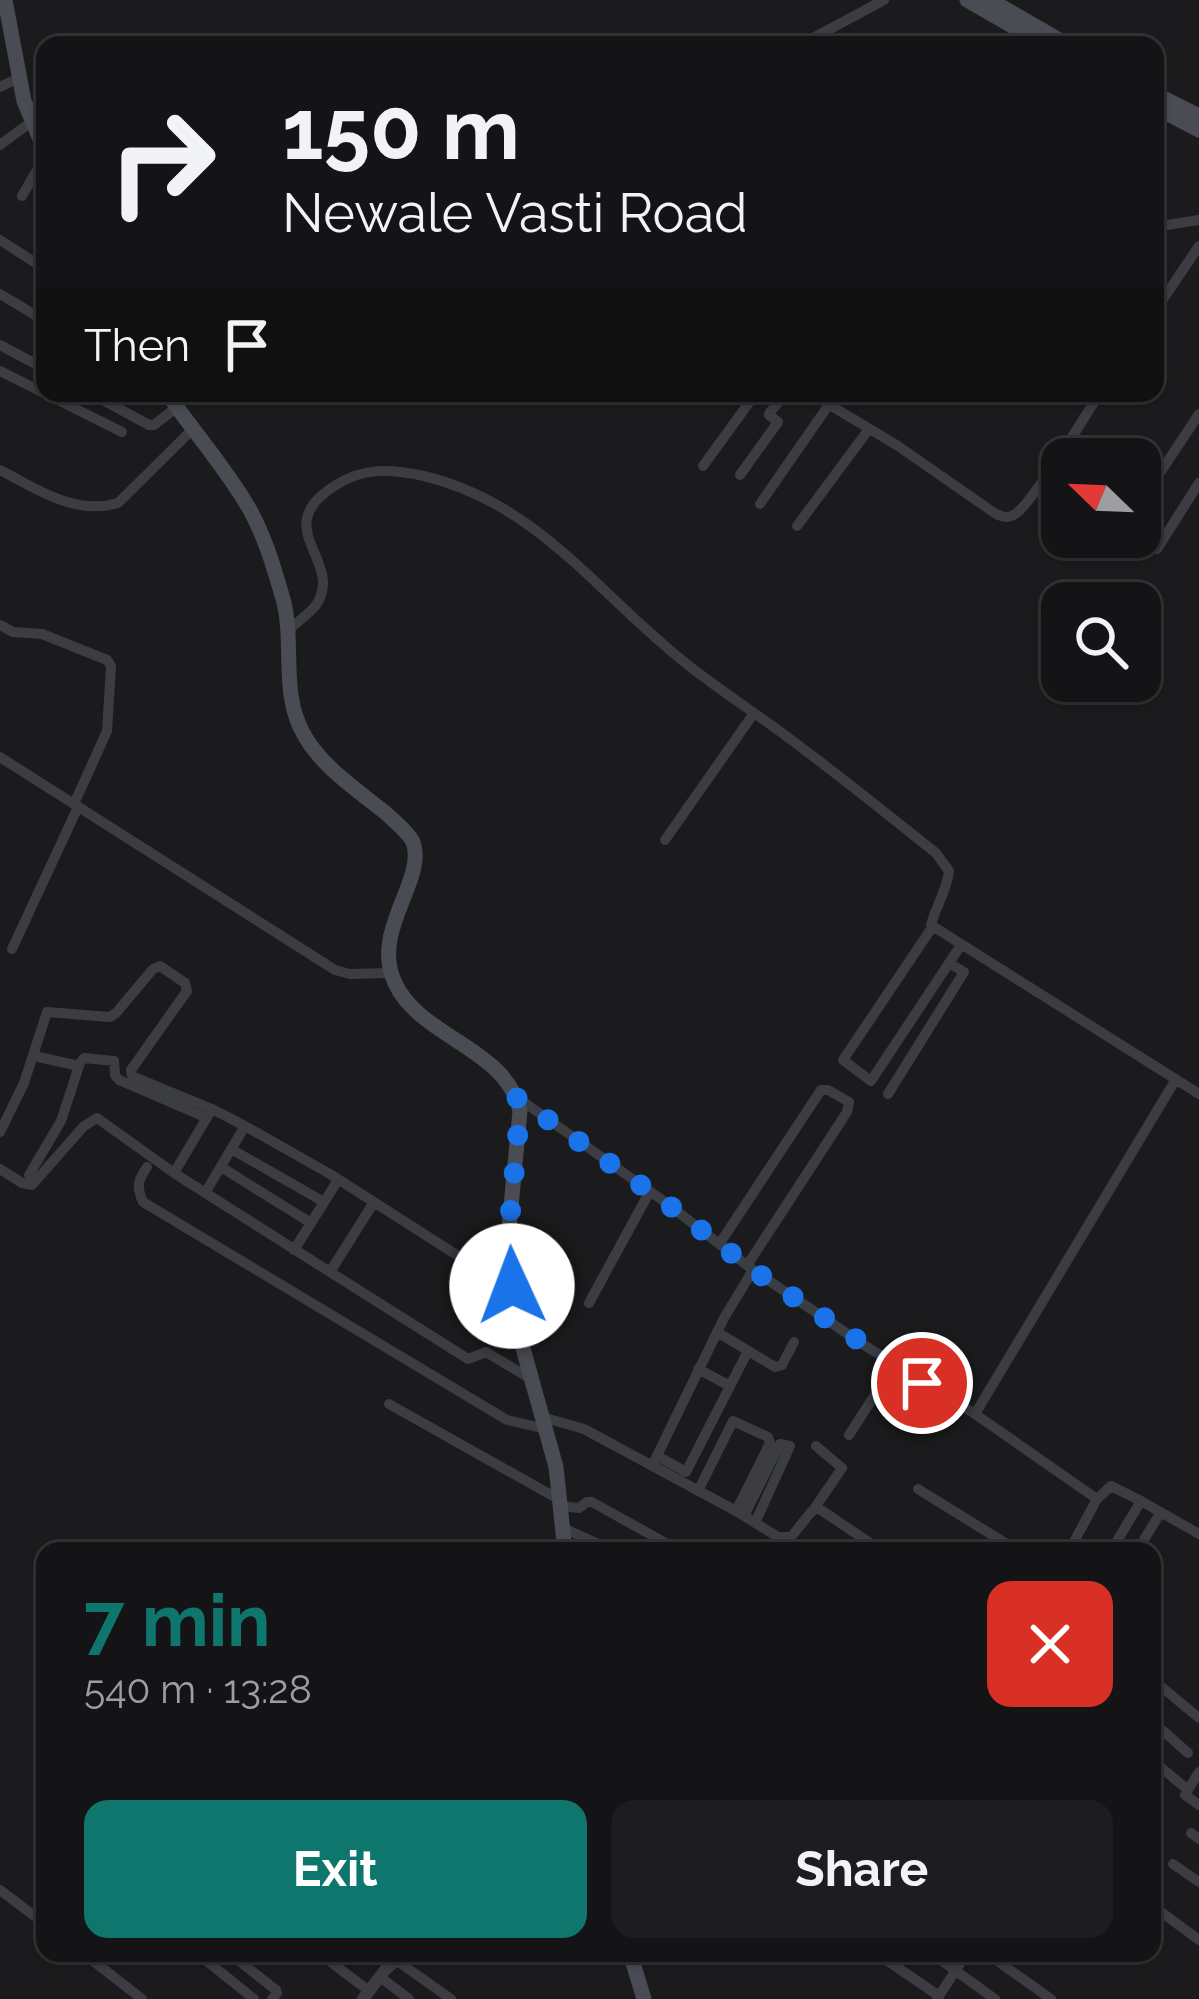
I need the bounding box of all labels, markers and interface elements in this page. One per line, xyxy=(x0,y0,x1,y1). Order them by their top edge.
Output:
text: 150 m xyxy=(282,80,520,179)
icon: right xyxy=(84,84,240,240)
text: Newale Vasti Road xyxy=(282,181,748,245)
icon: arrive xyxy=(214,312,280,378)
text: Then xyxy=(84,319,190,372)
north arrow xyxy=(1041,438,1161,558)
map controls xyxy=(1041,438,1161,702)
button: search xyxy=(1041,582,1161,702)
position arrow xyxy=(449,1223,575,1349)
pin xyxy=(871,1332,973,1434)
icon: arrive xyxy=(889,1350,955,1416)
text: 7 min xyxy=(84,1578,271,1663)
button: close xyxy=(987,1581,1113,1707)
text: 540 m · 13:28 xyxy=(84,1666,312,1712)
button: Exit xyxy=(84,1800,587,1938)
button: Share xyxy=(611,1800,1113,1938)

